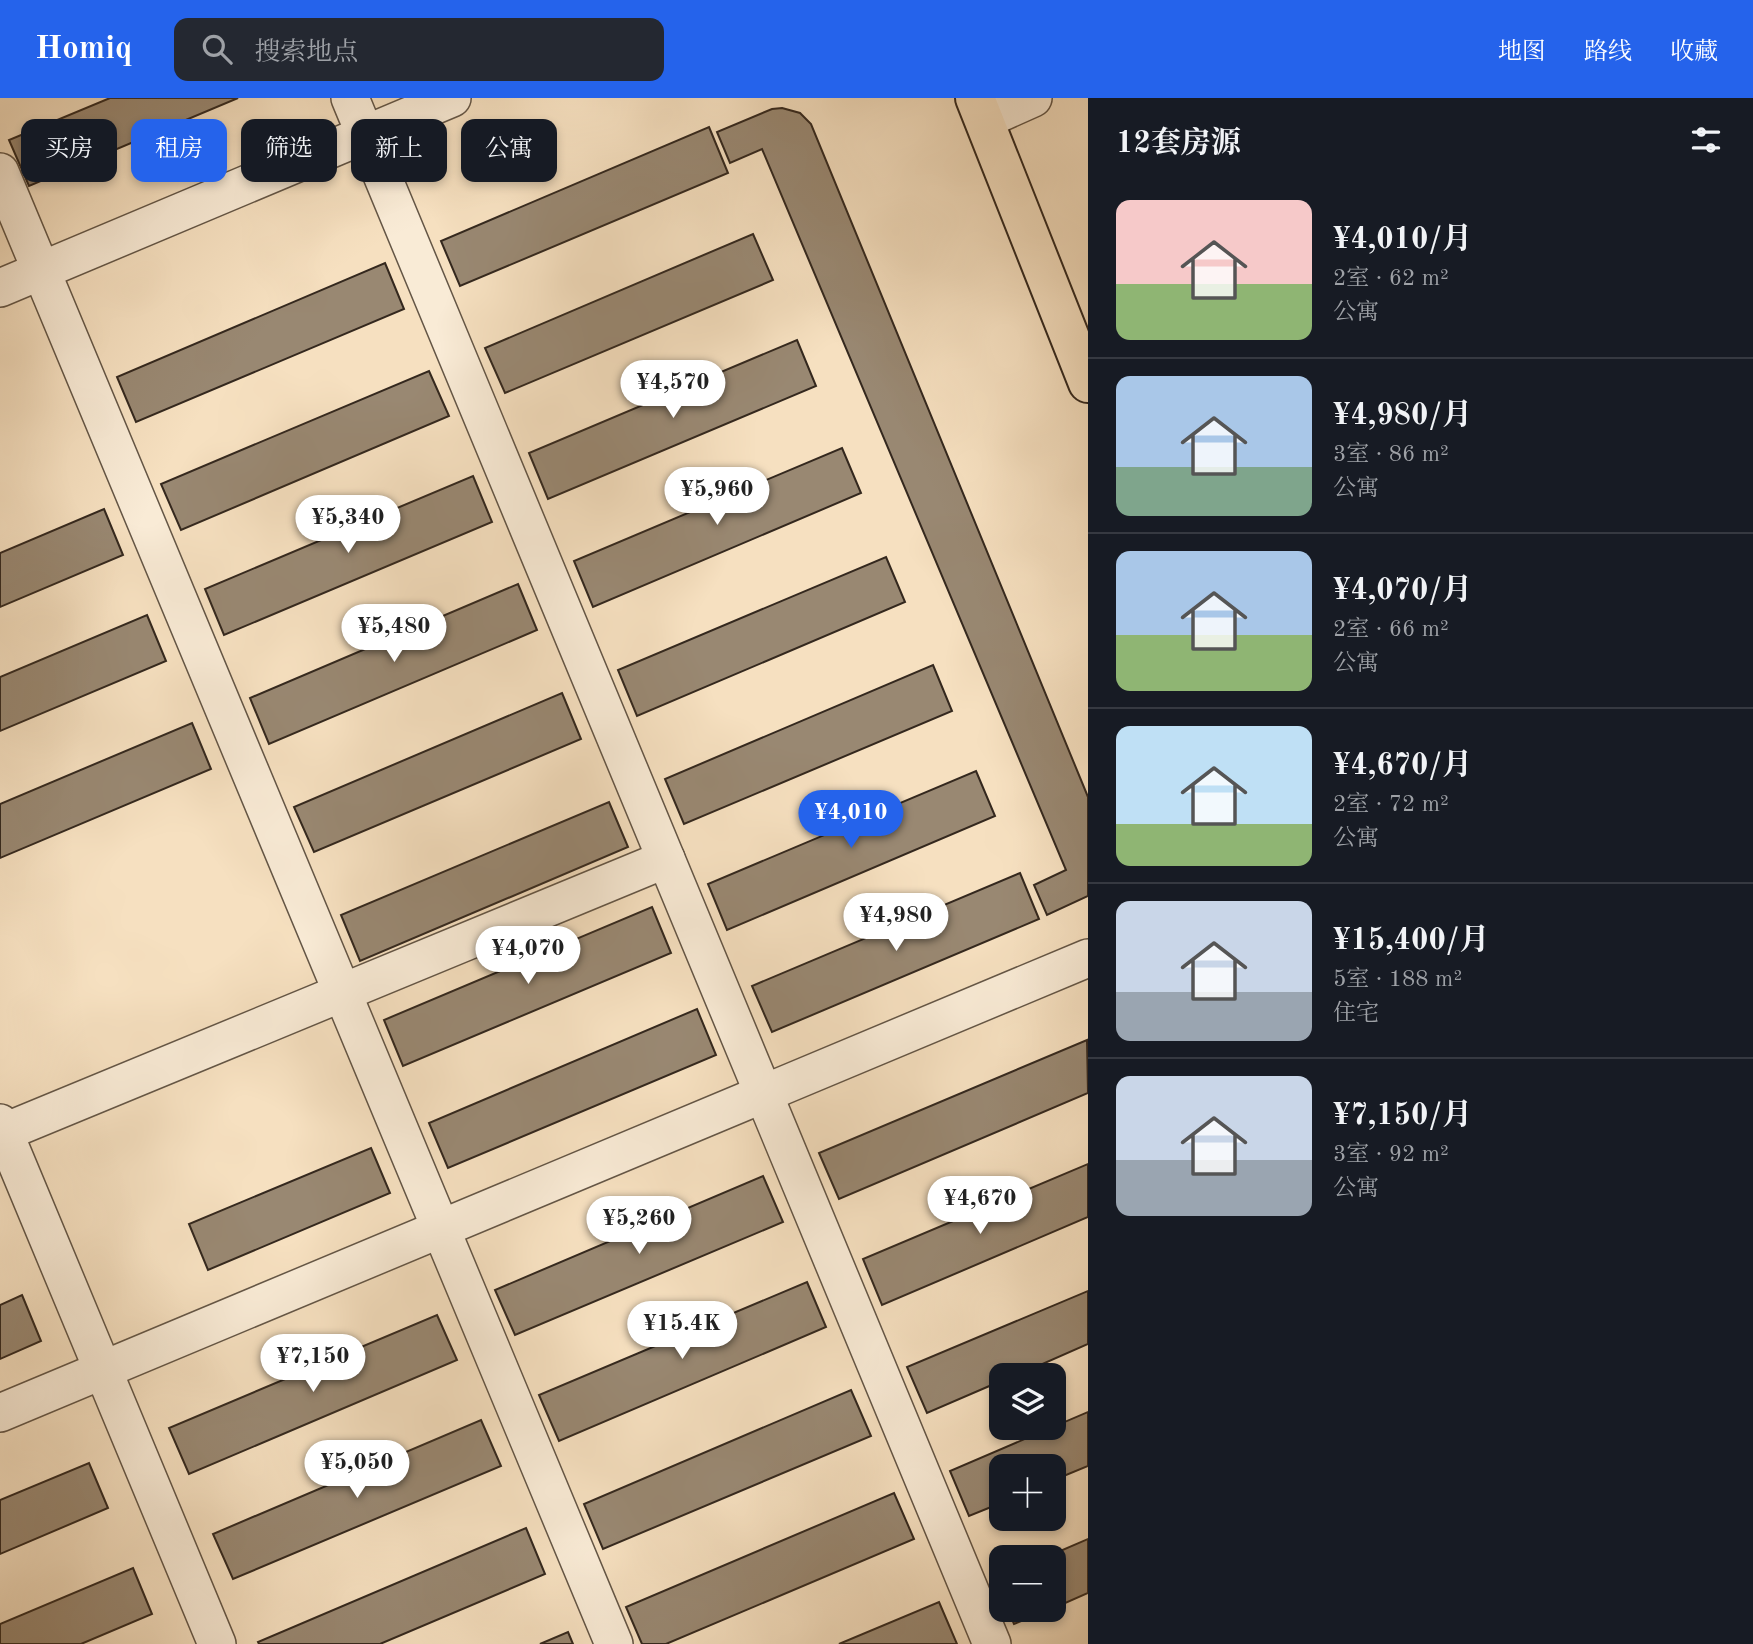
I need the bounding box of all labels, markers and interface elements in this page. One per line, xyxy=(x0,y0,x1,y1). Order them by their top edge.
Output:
search box xyxy=(174,18,664,81)
icon: search xyxy=(198,30,236,68)
text: Homiq xyxy=(35,33,132,66)
text: 搜索地点 xyxy=(254,40,358,66)
text: 地图 xyxy=(1498,41,1546,65)
text: 路线 xyxy=(1584,41,1632,65)
text: 收藏 xyxy=(1670,41,1718,65)
chip: 买房 xyxy=(21,119,117,182)
chip: 租房 xyxy=(131,119,227,182)
chip: 筛选 xyxy=(241,119,337,182)
chip: 新上 xyxy=(351,119,447,182)
chip: 公寓 xyxy=(461,119,557,182)
icon: filters xyxy=(1687,121,1725,159)
text: 12套房源 xyxy=(1116,129,1241,159)
text: ¥4,010/月 xyxy=(1333,225,1472,255)
icon: home xyxy=(1172,228,1256,312)
text: 2室 · 62 m² xyxy=(1333,267,1449,290)
text: 公寓 xyxy=(1333,301,1379,324)
pin: ¥4,570 xyxy=(616,360,730,420)
text: ¥4,570 xyxy=(636,371,710,394)
text: ¥4,980/月 xyxy=(1333,401,1472,431)
icon: home xyxy=(1172,404,1256,488)
text: 3室 · 86 m² xyxy=(1333,443,1449,466)
pin: ¥5,960 xyxy=(660,468,774,527)
text: 公寓 xyxy=(1333,477,1379,500)
text: ¥5,960 xyxy=(680,478,754,501)
pin: ¥5,340 xyxy=(291,496,405,555)
text: ¥5,340 xyxy=(311,506,385,529)
text: ¥4,070/月 xyxy=(1333,576,1472,606)
icon: home xyxy=(1172,579,1256,663)
pin: ¥5,480 xyxy=(337,604,451,664)
text: ¥5,480 xyxy=(357,615,431,638)
text: 2室 · 66 m² xyxy=(1333,618,1449,641)
text: 公寓 xyxy=(1333,652,1379,675)
text: ¥4,670/月 xyxy=(1333,751,1472,781)
icon: home xyxy=(1172,754,1256,838)
pin: ¥4,010 xyxy=(794,790,908,850)
text: 2室 · 72 m² xyxy=(1333,793,1449,816)
text: ¥4,010 xyxy=(814,801,888,824)
text: 公寓 xyxy=(1333,827,1379,850)
pin: ¥4,980 xyxy=(839,894,953,953)
text: ¥4,980 xyxy=(859,904,933,927)
pin: ¥4,070 xyxy=(471,926,585,986)
text: ¥15,400/月 xyxy=(1333,926,1489,956)
icon: home xyxy=(1172,929,1256,1013)
text: ¥4,070 xyxy=(491,937,565,960)
text: 5室 · 188 m² xyxy=(1333,968,1462,991)
text: 住宅 xyxy=(1333,1002,1379,1025)
text: ¥7,150/月 xyxy=(1333,1101,1472,1131)
icon: home xyxy=(1172,1104,1256,1188)
text: 3室 · 92 m² xyxy=(1333,1143,1449,1166)
pin: ¥4,670 xyxy=(923,1176,1037,1236)
text: 公寓 xyxy=(1333,1177,1379,1200)
text: ¥4,670 xyxy=(943,1187,1017,1210)
pin: ¥5,260 xyxy=(582,1196,696,1256)
text: ¥5,260 xyxy=(602,1207,676,1230)
pin: ¥15.4K xyxy=(625,1302,739,1361)
text: ¥15.4K xyxy=(643,1312,721,1335)
pin: ¥7,150 xyxy=(256,1334,370,1394)
text: ¥7,150 xyxy=(276,1345,350,1368)
map controls xyxy=(989,1363,1066,1622)
button: layers xyxy=(989,1363,1066,1440)
pin: ¥5,050 xyxy=(300,1440,414,1500)
text: ¥5,050 xyxy=(320,1451,394,1474)
button: + xyxy=(989,1454,1066,1531)
button: − xyxy=(989,1545,1066,1622)

